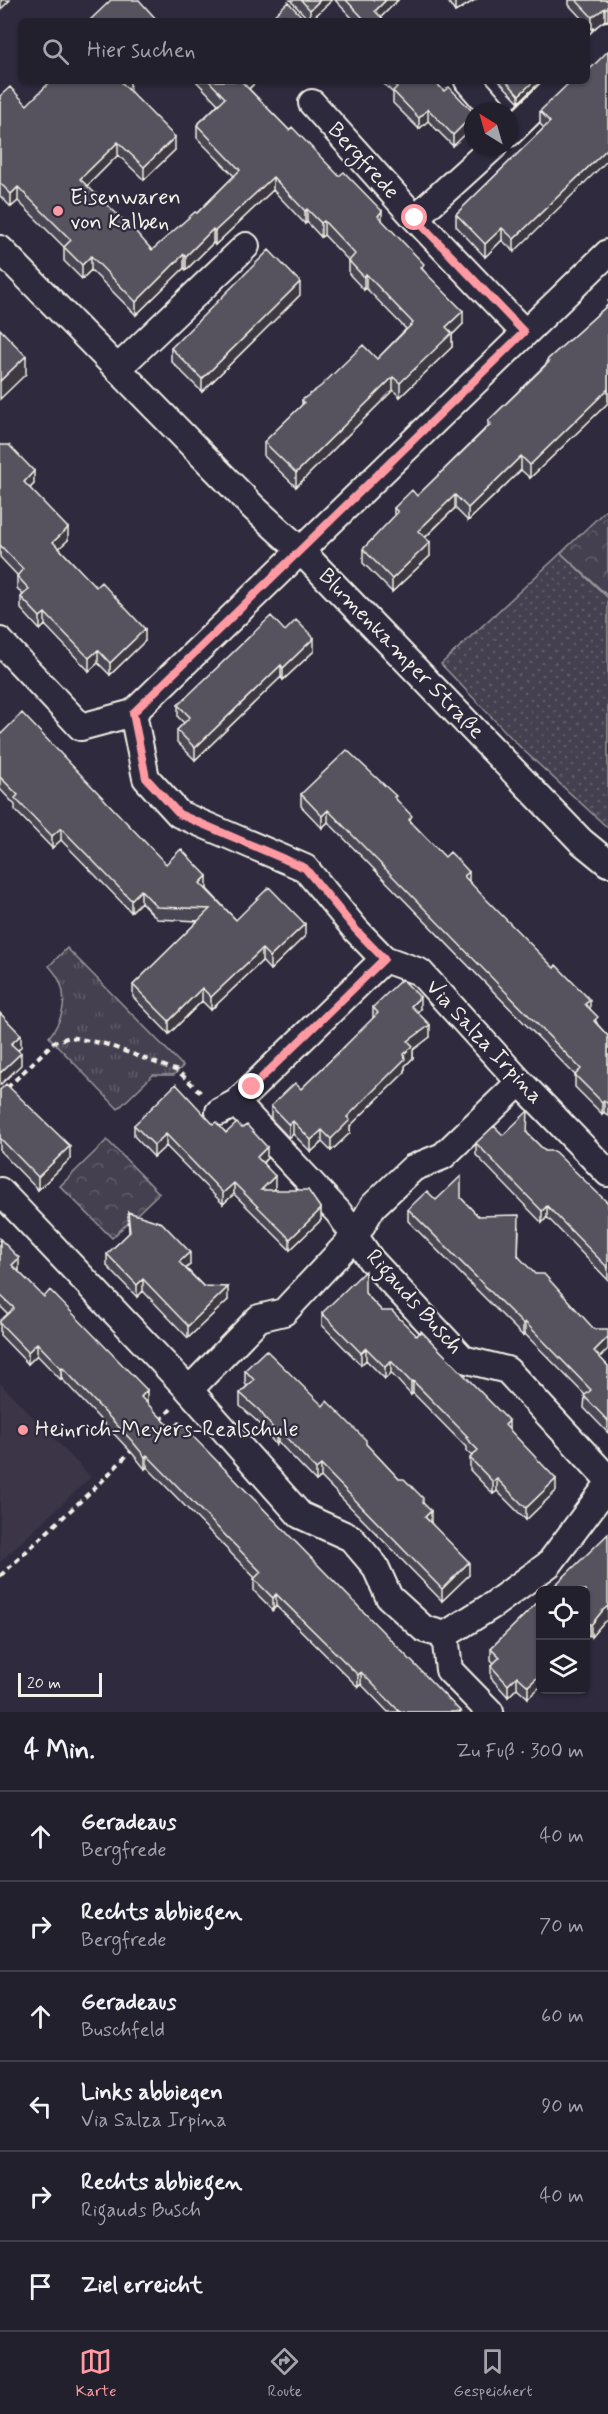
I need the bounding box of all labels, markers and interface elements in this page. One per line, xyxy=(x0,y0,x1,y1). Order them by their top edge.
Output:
search box xyxy=(18,18,590,84)
icon: search xyxy=(39,35,72,68)
text: Hier suchen xyxy=(87,37,196,65)
north arrow xyxy=(464,102,518,156)
street label: Bergfrede xyxy=(319,117,405,207)
place label: Eisenwaren von Kalben xyxy=(70,184,181,237)
marker: Eisenwaren von Kalben xyxy=(51,204,65,218)
route start xyxy=(401,204,427,230)
street label: Blumenkamper Straße xyxy=(312,563,490,746)
street label: Via Salza Irpina xyxy=(419,974,549,1110)
route end xyxy=(238,1073,264,1099)
street label: Rigauds Busch xyxy=(357,1244,469,1362)
place label: Heinrich-Meyers-Realschule xyxy=(35,1416,299,1444)
marker: Heinrich-Meyers-Realschule xyxy=(16,1423,30,1437)
map controls xyxy=(536,1586,590,1694)
button: locate xyxy=(536,1586,590,1640)
button: layers xyxy=(536,1640,590,1694)
scale bar xyxy=(18,1670,102,1698)
text: 20 m xyxy=(27,1673,61,1694)
text: 4 Min. xyxy=(24,1734,95,1768)
text: Zu Fuß · 300 m xyxy=(456,1738,584,1765)
text: Geradeaus xyxy=(81,1809,176,1837)
icon: ahead xyxy=(24,1820,57,1853)
text: 40 m xyxy=(540,1823,584,1850)
text: Bergfrede xyxy=(81,1837,167,1864)
text: Rechts abbiegen xyxy=(81,1899,242,1927)
icon: right xyxy=(24,1910,57,1943)
text: 70 m xyxy=(539,1913,584,1940)
text: Bergfrede xyxy=(81,1927,167,1954)
text: Geradeaus xyxy=(81,1989,176,2017)
icon: ahead xyxy=(24,2000,57,2033)
text: 60 m xyxy=(541,2003,584,2030)
text: Buschfeld xyxy=(81,2017,165,2044)
text: Links abbiegen xyxy=(81,2079,223,2107)
icon: left xyxy=(24,2090,57,2123)
text: 90 m xyxy=(541,2093,584,2120)
text: Via Salza Irpina xyxy=(81,2107,227,2134)
text: Rechts abbiegen xyxy=(81,2169,242,2197)
icon: right xyxy=(24,2180,57,2213)
text: 40 m xyxy=(540,2183,584,2210)
text: Rigauds Busch xyxy=(81,2197,201,2224)
icon: arrive xyxy=(24,2270,57,2303)
text: Ziel erreicht xyxy=(81,2272,203,2300)
tab: Karte xyxy=(75,2345,116,2402)
tab: Route xyxy=(267,2345,302,2402)
tab: Gespeichert xyxy=(453,2345,532,2402)

